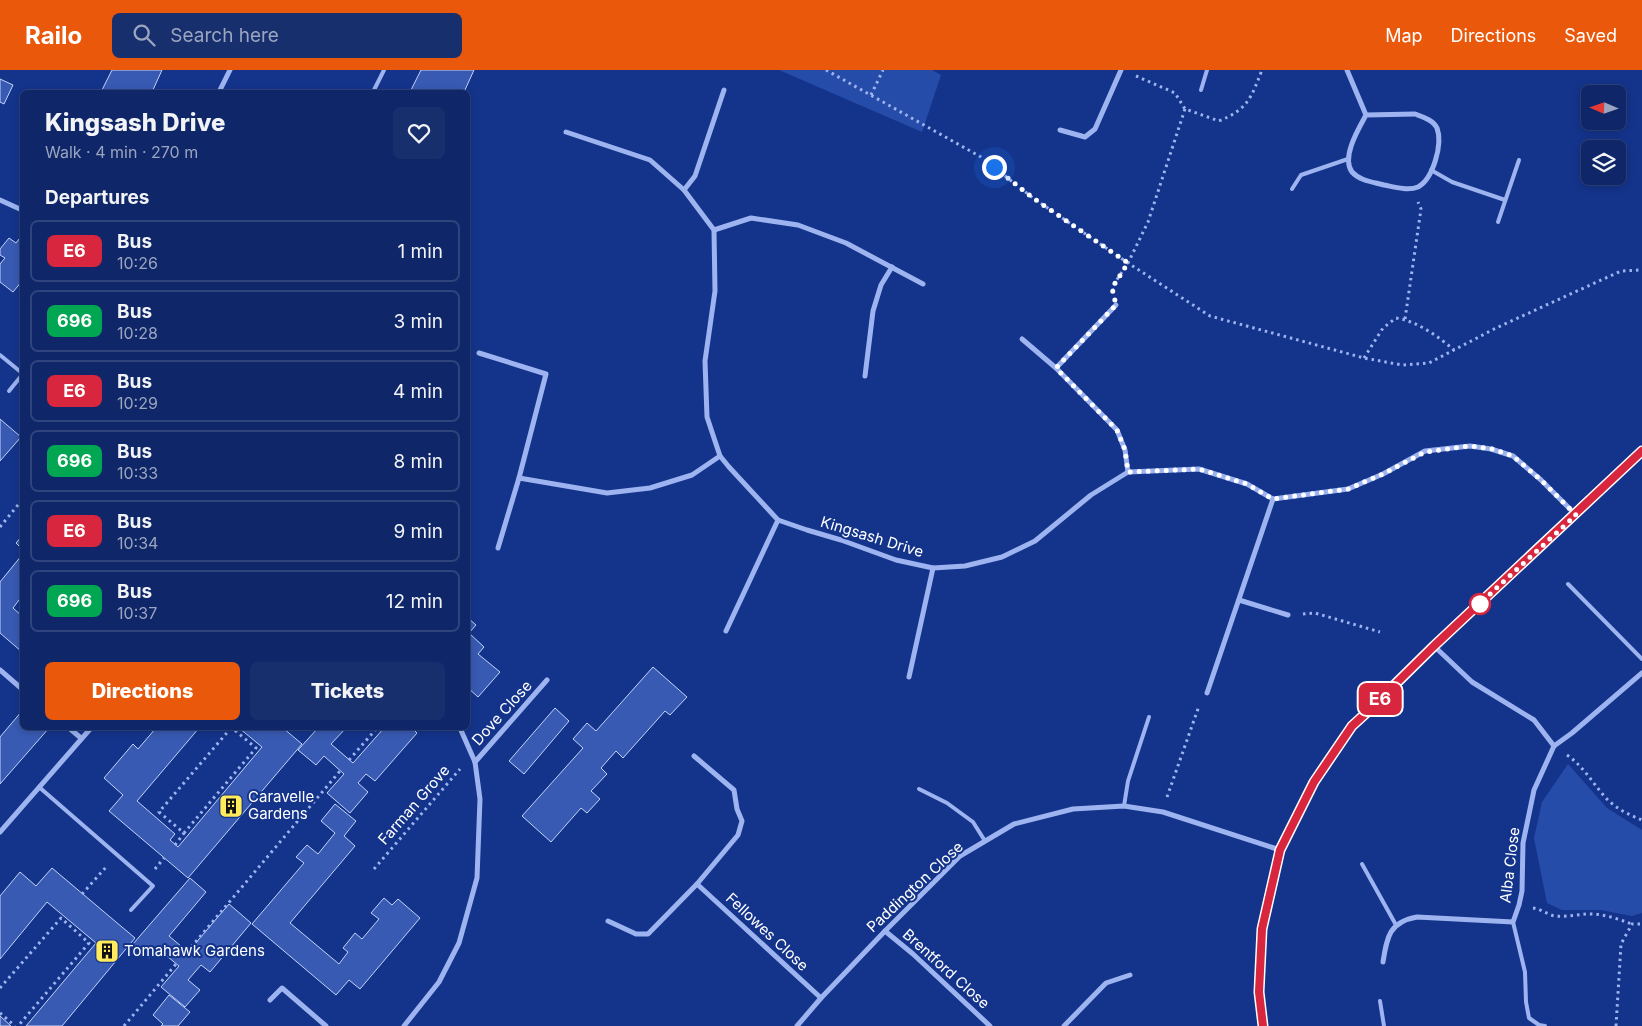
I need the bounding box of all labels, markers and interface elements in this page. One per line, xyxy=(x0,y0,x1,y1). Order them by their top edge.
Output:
search box xyxy=(112,13,462,58)
text: Railo xyxy=(25,21,82,50)
icon: search xyxy=(130,21,158,49)
text: Search here xyxy=(170,24,279,47)
text: Map xyxy=(1385,25,1423,46)
text: Directions xyxy=(1451,25,1536,46)
text: Saved xyxy=(1564,25,1617,46)
north arrow xyxy=(1581,85,1626,130)
map controls xyxy=(1581,85,1626,185)
button: heart xyxy=(393,107,445,159)
text: Kingsash Drive xyxy=(45,108,225,137)
button: layers xyxy=(1581,140,1626,185)
text: Walk · 4 min · 270 m xyxy=(45,142,198,162)
your location xyxy=(982,155,1007,180)
text: Departures xyxy=(45,186,149,209)
text: Bus xyxy=(117,230,152,253)
text: E6 xyxy=(63,240,86,261)
text: 1 min xyxy=(397,240,443,263)
text: 10:26 xyxy=(117,253,158,273)
text: Bus xyxy=(117,300,152,323)
text: 696 xyxy=(57,310,92,331)
text: 3 min xyxy=(393,310,443,333)
text: 10:28 xyxy=(117,323,158,343)
text: Bus xyxy=(117,370,152,393)
text: E6 xyxy=(63,380,86,401)
text: 4 min xyxy=(393,380,443,403)
text: 10:29 xyxy=(117,393,158,413)
text: Bus xyxy=(117,440,152,463)
text: 696 xyxy=(57,450,92,471)
text: 8 min xyxy=(393,450,443,473)
text: 10:33 xyxy=(117,463,158,483)
text: Bus xyxy=(117,510,152,533)
street label: Kingsash Drive xyxy=(818,512,926,561)
text: E6 xyxy=(63,520,86,541)
text: 9 min xyxy=(393,520,443,543)
text: 10:34 xyxy=(117,533,158,553)
text: Bus xyxy=(117,580,152,603)
text: 696 xyxy=(57,590,92,611)
text: 12 min xyxy=(386,590,443,613)
unlabelled marker xyxy=(1469,593,1491,615)
text: 10:37 xyxy=(117,603,157,623)
button: Directions xyxy=(45,662,240,720)
button: Tickets xyxy=(250,662,445,720)
street label: Dove Close xyxy=(468,676,536,749)
line badge: E6 xyxy=(1358,683,1402,715)
text: E6 xyxy=(1369,688,1391,709)
street label: Farman Grove xyxy=(374,761,453,848)
place label: Caravelle Gardens xyxy=(248,787,314,823)
building icon: Caravelle Gardens xyxy=(218,793,244,819)
street label: Alba Close xyxy=(1495,826,1524,904)
street label: Paddington Close xyxy=(862,837,967,936)
street label: Fellowes Close xyxy=(722,888,813,975)
street label: Brentford Close xyxy=(899,925,994,1013)
building icon: Tomahawk Gardens xyxy=(94,938,120,964)
place label: Tomahawk Gardens xyxy=(124,941,265,960)

